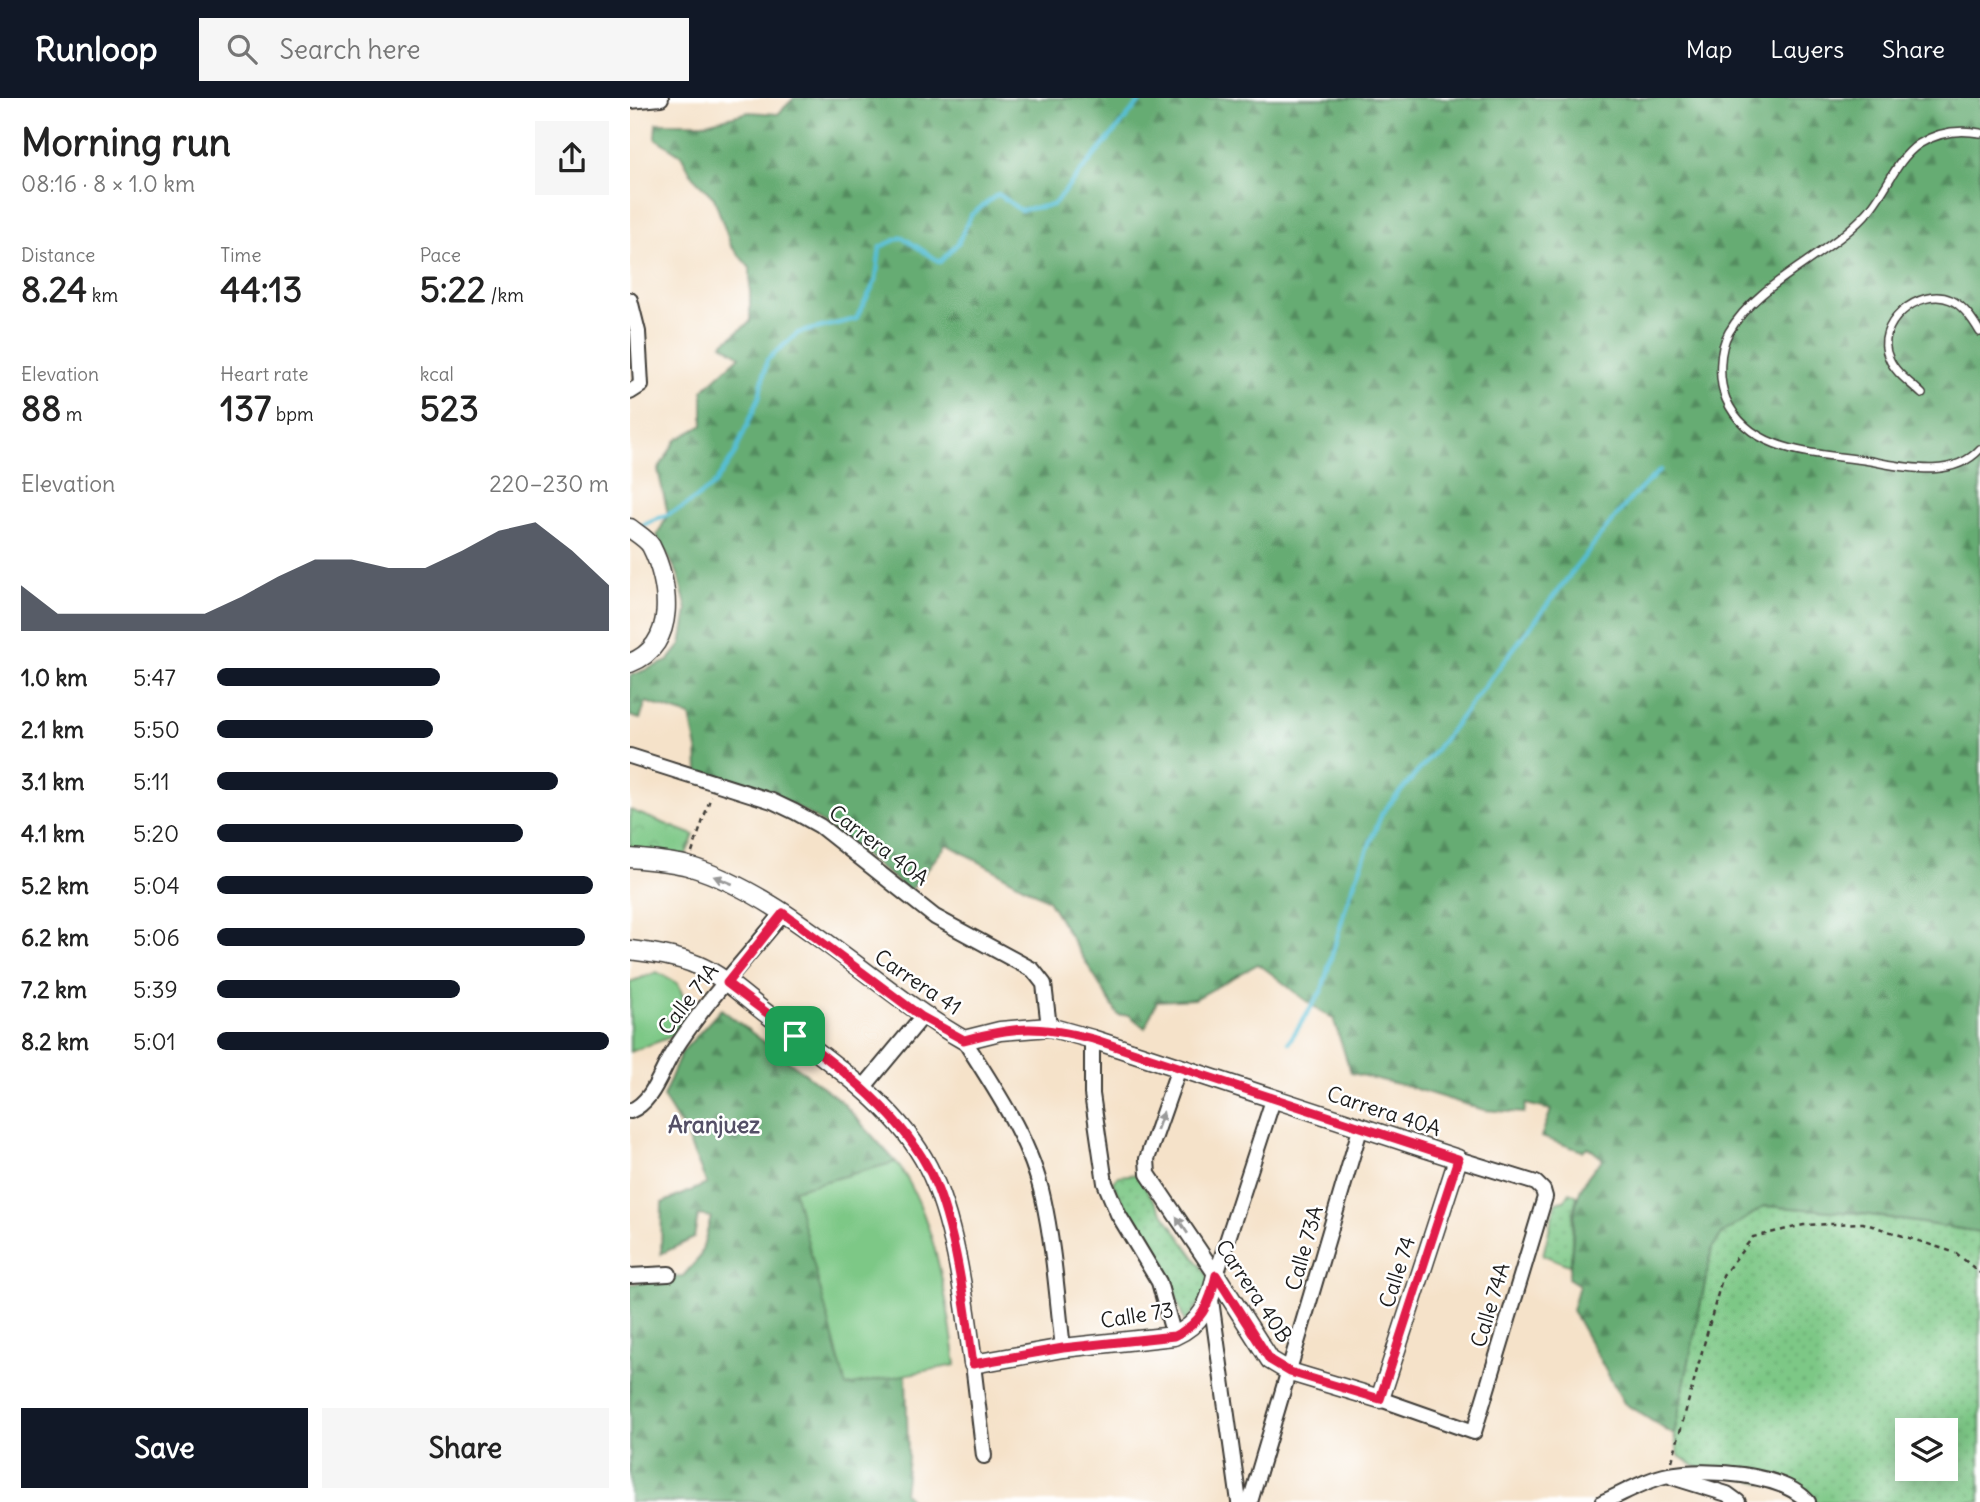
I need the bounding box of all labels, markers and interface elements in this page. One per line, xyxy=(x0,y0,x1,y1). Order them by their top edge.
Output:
search box xyxy=(199,18,689,81)
text: Runloop xyxy=(35,28,157,70)
icon: search xyxy=(223,30,261,68)
text: Search here xyxy=(279,33,420,66)
text: Map xyxy=(1686,34,1732,64)
text: Layers xyxy=(1770,34,1844,64)
text: Share xyxy=(1882,34,1945,64)
text: Morning run xyxy=(21,119,231,166)
button: share xyxy=(535,121,609,195)
text: 08:16 · 8 × 1.0 km xyxy=(21,169,195,198)
text: Distance xyxy=(21,243,95,267)
text: Time xyxy=(220,243,261,267)
text: Pace xyxy=(420,243,461,267)
text: 8.24 xyxy=(21,267,87,311)
text: 44:13 xyxy=(220,267,302,311)
text: 5:22 xyxy=(420,267,486,311)
text: km xyxy=(87,283,118,307)
text: /km xyxy=(486,283,524,307)
text: Elevation xyxy=(21,362,99,386)
text: Heart rate xyxy=(220,362,308,386)
text: kcal xyxy=(420,362,454,386)
text: 88 xyxy=(21,386,61,430)
text: 137 xyxy=(220,386,271,430)
text: 523 xyxy=(420,386,479,430)
text: m xyxy=(61,402,83,426)
text: bpm xyxy=(271,402,314,426)
text: Elevation xyxy=(21,469,115,498)
text: 220–230 m xyxy=(489,469,609,498)
text: 1.0 km xyxy=(21,663,87,692)
text: 5:47 xyxy=(133,663,176,692)
text: 2.1 km xyxy=(21,715,84,744)
text: 5:50 xyxy=(133,715,180,744)
text: 3.1 km xyxy=(21,767,84,796)
text: 5:11 xyxy=(133,767,170,796)
street label: Carrera 40A xyxy=(824,799,934,891)
text: 4.1 km xyxy=(21,819,85,848)
text: 5:20 xyxy=(133,819,179,848)
text: 5.2 km xyxy=(21,871,89,900)
text: 5:04 xyxy=(133,871,180,900)
one-way arrow xyxy=(712,875,733,886)
text: 6.2 km xyxy=(21,923,89,952)
text: 5:06 xyxy=(133,923,180,952)
street label: Carrera 41 xyxy=(869,943,967,1021)
street label: Calle 71A xyxy=(652,958,724,1040)
text: 7.2 km xyxy=(21,975,87,1004)
text: 5:39 xyxy=(133,975,178,1004)
pin xyxy=(765,1006,825,1066)
icon: arrive xyxy=(776,1017,814,1055)
text: 8.2 km xyxy=(21,1027,89,1056)
text: 5:01 xyxy=(133,1027,176,1056)
street label: Carrera 40A xyxy=(1324,1080,1444,1142)
district label: Aranjuez xyxy=(668,1110,760,1139)
one-way arrow xyxy=(1155,1110,1166,1131)
street label: Calle 73A xyxy=(1279,1202,1329,1294)
one-way arrow xyxy=(1175,1215,1188,1234)
street label: Calle 74 xyxy=(1373,1233,1421,1311)
street label: Carrera 40B xyxy=(1210,1234,1298,1348)
street label: Calle 74A xyxy=(1464,1260,1516,1350)
street label: Calle 73 xyxy=(1099,1296,1175,1334)
button: Save xyxy=(21,1408,308,1488)
button: Share xyxy=(322,1408,609,1488)
map controls xyxy=(1895,1418,1958,1481)
button: layers xyxy=(1895,1418,1958,1481)

